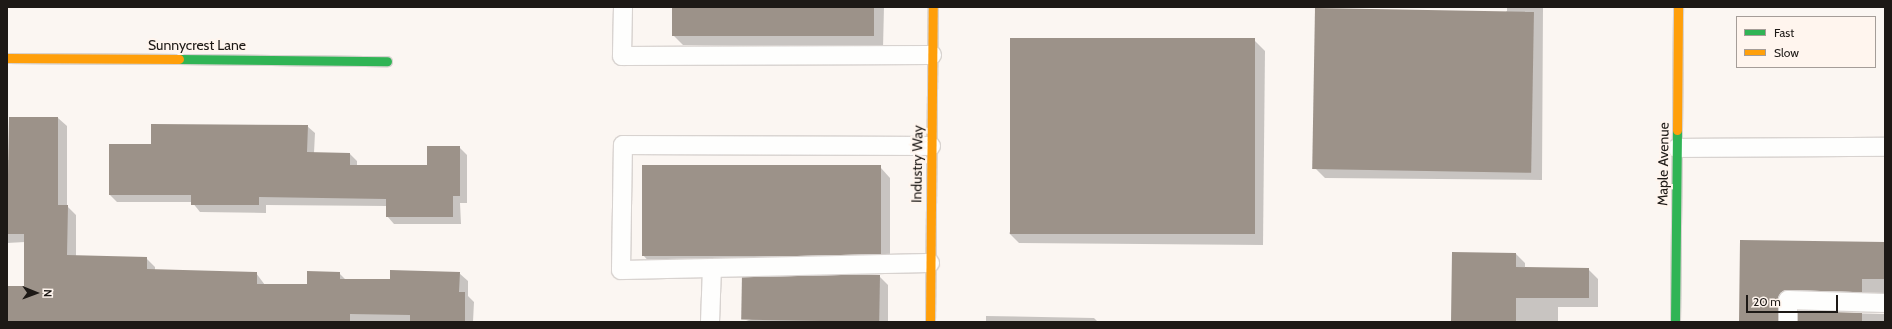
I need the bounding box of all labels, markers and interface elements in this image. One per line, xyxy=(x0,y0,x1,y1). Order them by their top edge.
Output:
legend xyxy=(1736,16,1876,68)
text: Fast xyxy=(1774,25,1794,40)
street label: Sunnycrest Lane xyxy=(148,37,246,53)
text: Slow xyxy=(1774,45,1799,60)
street label: Maple Avenue xyxy=(1654,122,1672,206)
street label: Industry Way xyxy=(908,125,926,203)
north arrow xyxy=(16,273,56,313)
scale bar xyxy=(1748,287,1840,313)
text: N xyxy=(41,289,55,297)
text: 20 m xyxy=(1753,294,1781,309)

